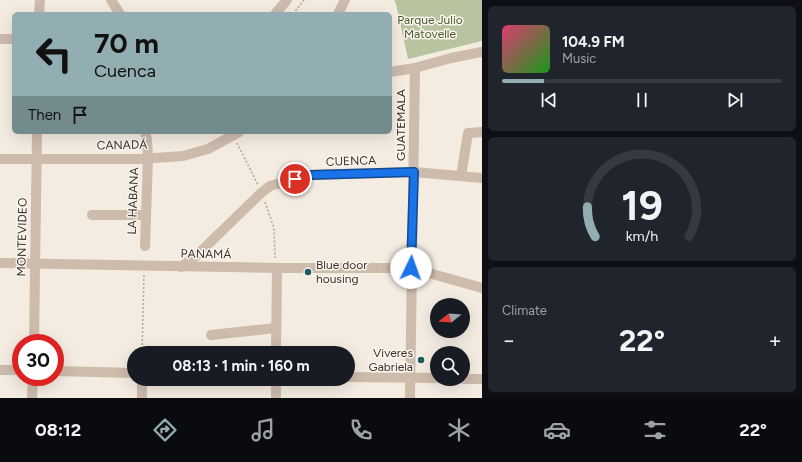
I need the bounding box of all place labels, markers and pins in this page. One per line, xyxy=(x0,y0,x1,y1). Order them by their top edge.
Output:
pin xyxy=(278,162,312,196)
place label: Blue door housing xyxy=(316,258,367,286)
marker: Blue door housing xyxy=(303,267,313,277)
place label: Viveres Gabriela xyxy=(369,346,413,374)
marker: Viveres Gabriela xyxy=(416,355,426,365)

